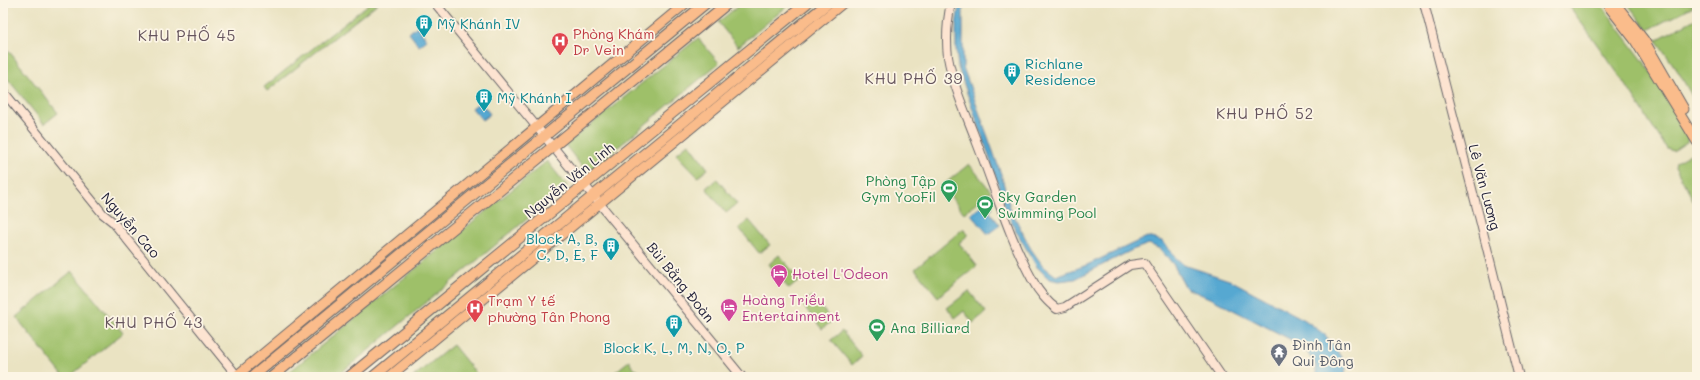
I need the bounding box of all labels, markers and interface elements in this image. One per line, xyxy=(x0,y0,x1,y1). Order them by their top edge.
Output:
building icon: Mỹ Khánh IV xyxy=(414,13,434,38)
place label: Mỹ Khánh IV xyxy=(437,14,520,33)
place label: Phòng Khám Dr Vein xyxy=(573,24,654,59)
district label: KHU PHỐ 45 xyxy=(138,25,236,45)
hospital icon: Phòng Khám Dr Vein xyxy=(550,31,570,56)
place label: Richlane Residence xyxy=(1025,54,1096,89)
building icon: Richlane Residence xyxy=(1002,61,1022,86)
district label: KHU PHỐ 39 xyxy=(865,68,963,88)
building icon: Mỹ Khánh I xyxy=(474,87,494,112)
place label: Mỹ Khánh I xyxy=(497,88,571,107)
district label: KHU PHỐ 52 xyxy=(1216,103,1314,123)
street label: Nguyễn Văn Linh xyxy=(520,138,618,222)
street label: Lê Văn Lương xyxy=(1464,142,1506,232)
place label: Phòng Tập Gym YooFil xyxy=(861,171,936,206)
sports icon: Phòng Tập Gym YooFil xyxy=(939,178,959,203)
place label: Sky Garden Swimming Pool xyxy=(998,187,1097,222)
street label: Nguyễn Cao xyxy=(97,188,165,262)
sports icon: Sky Garden Swimming Pool xyxy=(975,194,995,219)
place label: Block A, B, C, D, E, F xyxy=(526,229,598,264)
building icon: Block A, B, C, D, E, F xyxy=(601,236,621,261)
street label: Bùi Bằng Đoàn xyxy=(643,238,719,326)
hotel icon: Hotel L'Odeon xyxy=(769,263,789,288)
place label: Hotel L'Odeon xyxy=(792,264,888,283)
place label: Hoàng Triều Entertainment xyxy=(742,290,840,325)
place label: Trạm Y tế phường Tân Phong xyxy=(488,291,610,326)
hotel icon: Hoàng Triều Entertainment xyxy=(719,297,739,322)
hospital icon: Trạm Y tế phường Tân Phong xyxy=(465,298,485,323)
district label: KHU PHỐ 43 xyxy=(105,312,203,332)
building icon: Block K, L, M, N, O, P xyxy=(664,313,684,338)
sports icon: Ana Billiard xyxy=(867,317,887,342)
place label: Ana Billiard xyxy=(890,318,970,337)
place label: Đình Tân Qui Đông xyxy=(1292,335,1354,370)
place label: Block K, L, M, N, O, P xyxy=(603,338,745,357)
temple icon: Đình Tân Qui Đông xyxy=(1269,342,1289,367)

